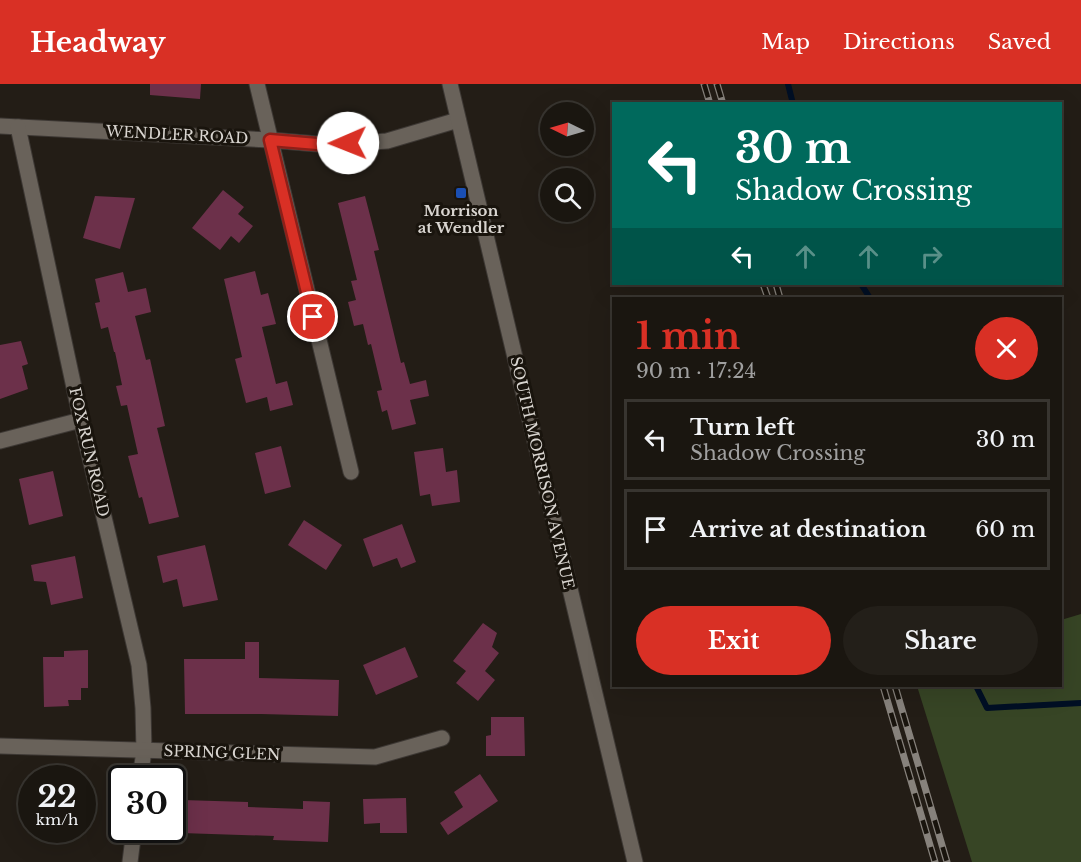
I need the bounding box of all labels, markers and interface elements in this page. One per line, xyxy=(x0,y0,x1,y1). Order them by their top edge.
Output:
text: Headway xyxy=(30,25,166,60)
text: Map xyxy=(761,29,810,55)
text: Directions xyxy=(843,29,955,55)
text: Saved xyxy=(988,29,1051,55)
north arrow xyxy=(540,102,594,156)
map controls xyxy=(540,102,594,222)
position arrow xyxy=(316,111,380,175)
street label: WENDLER ROAD xyxy=(104,121,249,148)
text: 30 m xyxy=(735,122,851,174)
icon: left xyxy=(636,126,714,204)
button: search xyxy=(540,168,594,222)
text: Shadow Crossing xyxy=(735,174,972,207)
marker: Morrison at Wendler xyxy=(454,186,468,200)
place label: Morrison at Wendler xyxy=(418,201,505,237)
icon: left xyxy=(726,240,759,273)
icon: ahead xyxy=(789,240,822,273)
icon: ahead xyxy=(852,240,885,273)
icon: right xyxy=(915,240,948,273)
pin xyxy=(287,291,338,342)
icon: arrive xyxy=(296,300,329,333)
text: 1 min xyxy=(636,314,740,359)
button: close xyxy=(975,317,1038,380)
street label: SOUTH MORRISON AVENUE xyxy=(506,355,579,591)
text: 90 m · 17:24 xyxy=(636,359,756,383)
street label: FOX RUN ROAD xyxy=(65,385,114,518)
text: Turn left xyxy=(690,414,795,441)
icon: left xyxy=(639,423,672,456)
text: 30 m xyxy=(976,426,1035,453)
text: Shadow Crossing xyxy=(690,441,865,465)
icon: arrive xyxy=(639,513,672,546)
text: Arrive at destination xyxy=(690,516,927,543)
text: 60 m xyxy=(975,516,1035,543)
button: Exit xyxy=(636,606,831,675)
button: Share xyxy=(843,606,1038,675)
street label: SPRING GLEN xyxy=(163,741,281,764)
speed limit sign: 30 xyxy=(108,765,186,843)
text: 22 xyxy=(37,778,77,815)
text: km/h xyxy=(36,810,78,829)

